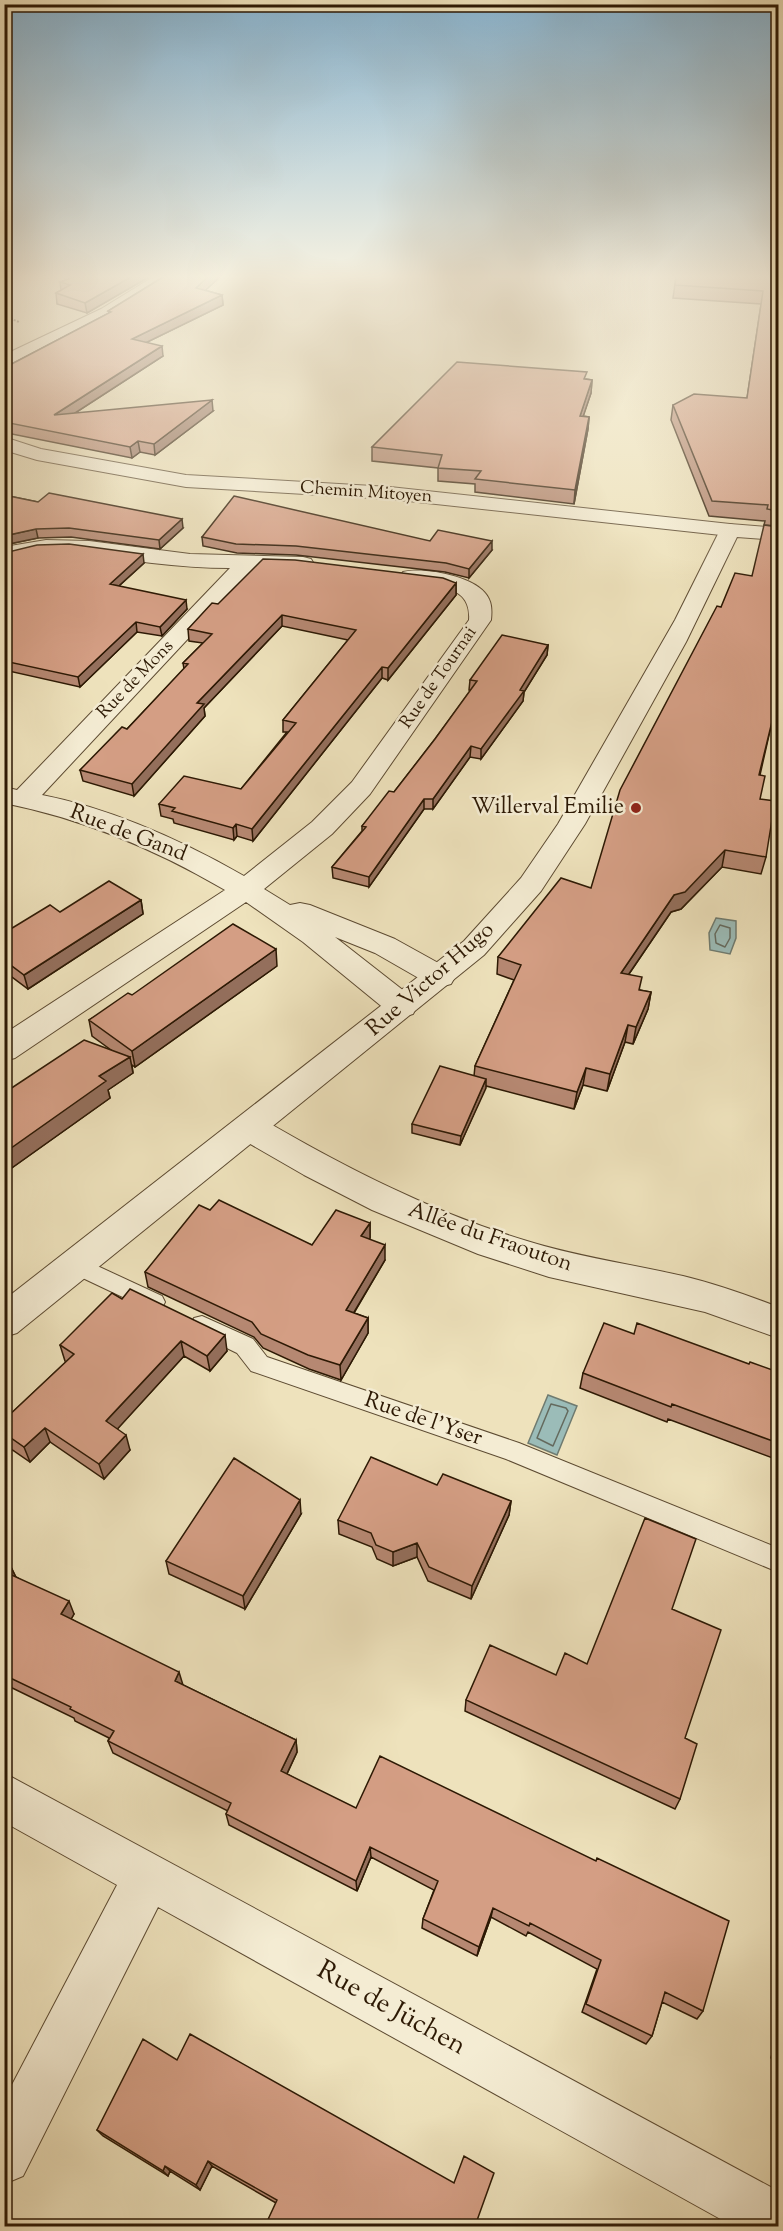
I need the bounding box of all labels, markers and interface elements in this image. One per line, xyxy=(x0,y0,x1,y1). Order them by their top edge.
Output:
street label: Chemin Mitoyen xyxy=(299,475,433,511)
street label: Rue de Tournai xyxy=(394,622,484,734)
street label: Rue de Mons xyxy=(92,635,180,725)
place label: Willerval Emilie xyxy=(471,792,624,824)
street label: Rue de Gand xyxy=(65,797,191,871)
marker: Willerval Emilie xyxy=(629,801,643,815)
street label: Rue Victor Hugo xyxy=(360,915,502,1045)
street label: Allée du Fraouton xyxy=(404,1195,576,1281)
street label: Rue de l'Yser xyxy=(360,1385,486,1455)
street label: Rue de Jüchen xyxy=(309,1952,473,2066)

